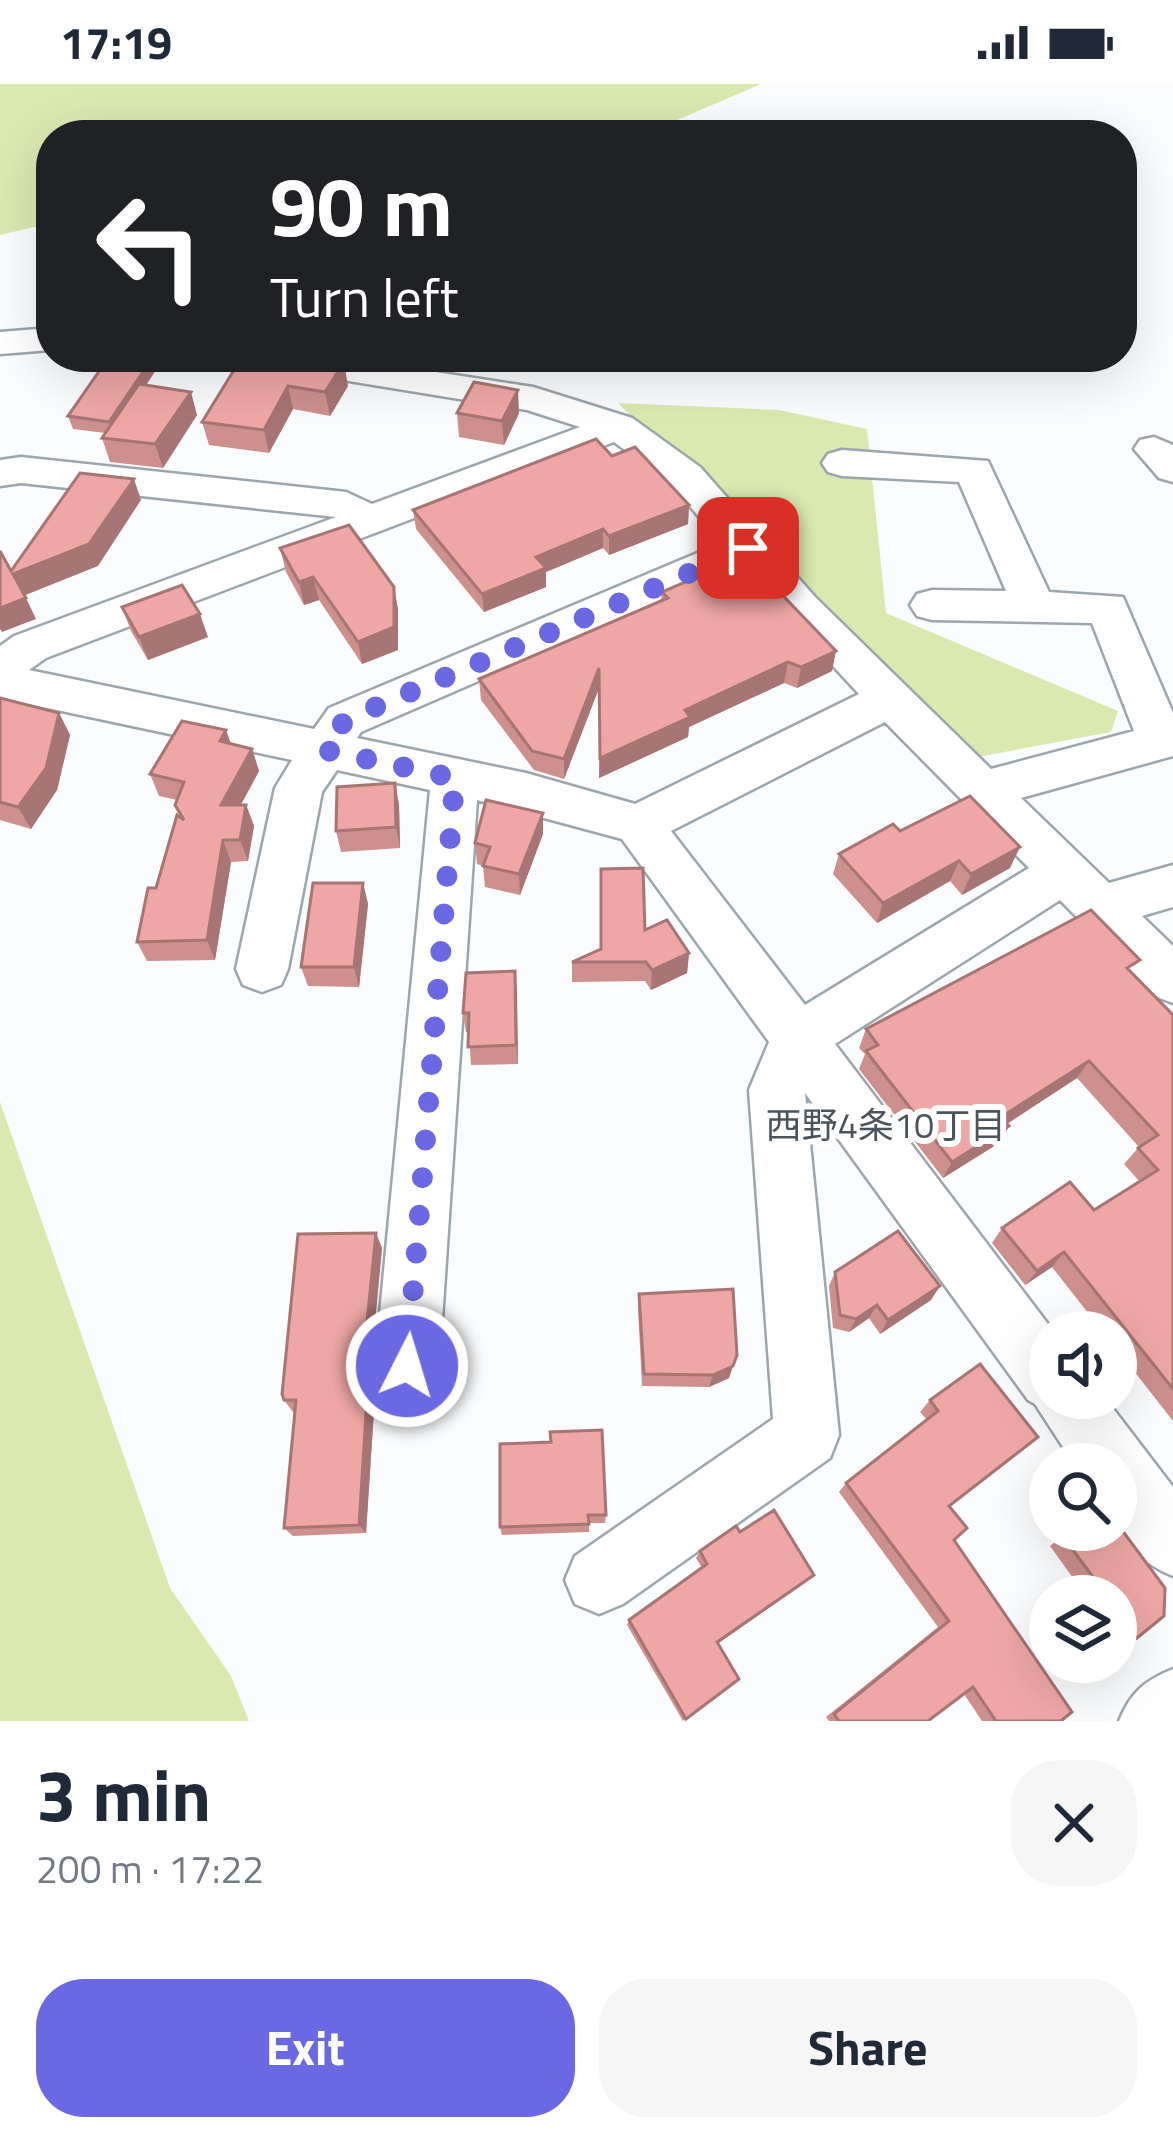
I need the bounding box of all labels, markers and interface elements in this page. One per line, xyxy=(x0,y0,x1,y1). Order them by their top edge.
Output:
text: 17:19 xyxy=(60,8,172,76)
text: 90 m xyxy=(270,141,453,269)
icon: left xyxy=(72,168,228,324)
text: Turn left xyxy=(270,256,459,338)
pin xyxy=(697,497,799,599)
icon: arrive xyxy=(715,515,781,581)
district label: 西野4条10丁目 xyxy=(766,1097,1006,1152)
position arrow xyxy=(344,1303,470,1429)
map controls xyxy=(1029,1311,1137,1683)
button: sound xyxy=(1029,1311,1137,1419)
button: search xyxy=(1029,1443,1137,1551)
button: layers xyxy=(1029,1575,1137,1683)
text: 3 min xyxy=(36,1739,211,1849)
button: close xyxy=(1011,1760,1137,1886)
text: 200 m · 17:22 xyxy=(36,1839,264,1898)
button: Exit xyxy=(36,1979,575,2117)
button: Share xyxy=(599,1979,1137,2117)

